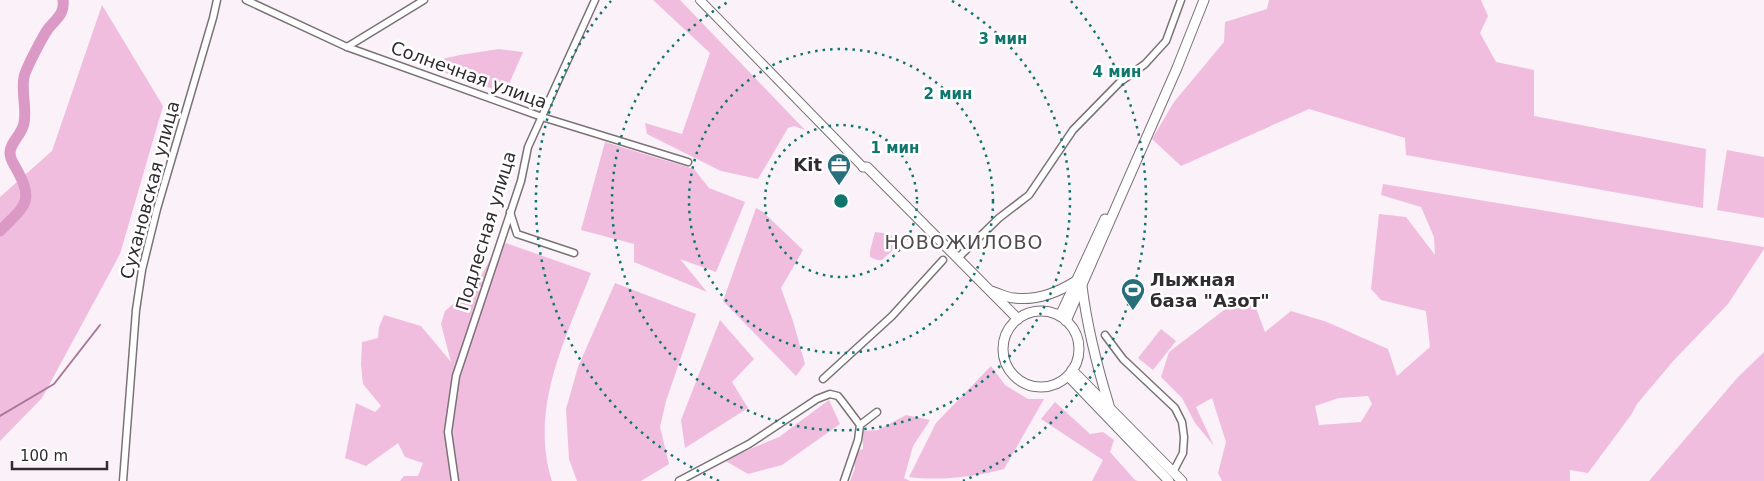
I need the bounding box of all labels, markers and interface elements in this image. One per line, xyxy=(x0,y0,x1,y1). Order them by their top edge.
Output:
text: 3 мин xyxy=(979,30,1027,48)
street label: Солнечная улица xyxy=(388,36,550,113)
text: 4 мин xyxy=(1093,63,1141,81)
text: 2 мин xyxy=(924,85,972,103)
street label: Сухановская улица xyxy=(116,98,183,281)
text: 1 мин xyxy=(871,139,919,157)
street label: Подлесная улица xyxy=(451,148,520,313)
office icon: Kit xyxy=(826,152,852,186)
place label: Kit xyxy=(793,154,822,175)
centre of rings xyxy=(832,192,850,210)
district label: НОВОЖИЛОВО xyxy=(884,231,1044,253)
place label: Лыжная база "Азот" xyxy=(1150,269,1270,311)
sports icon: Лыжная база "Азот" xyxy=(1120,277,1146,311)
scale bar xyxy=(12,438,108,470)
text: 100 m xyxy=(20,447,68,465)

